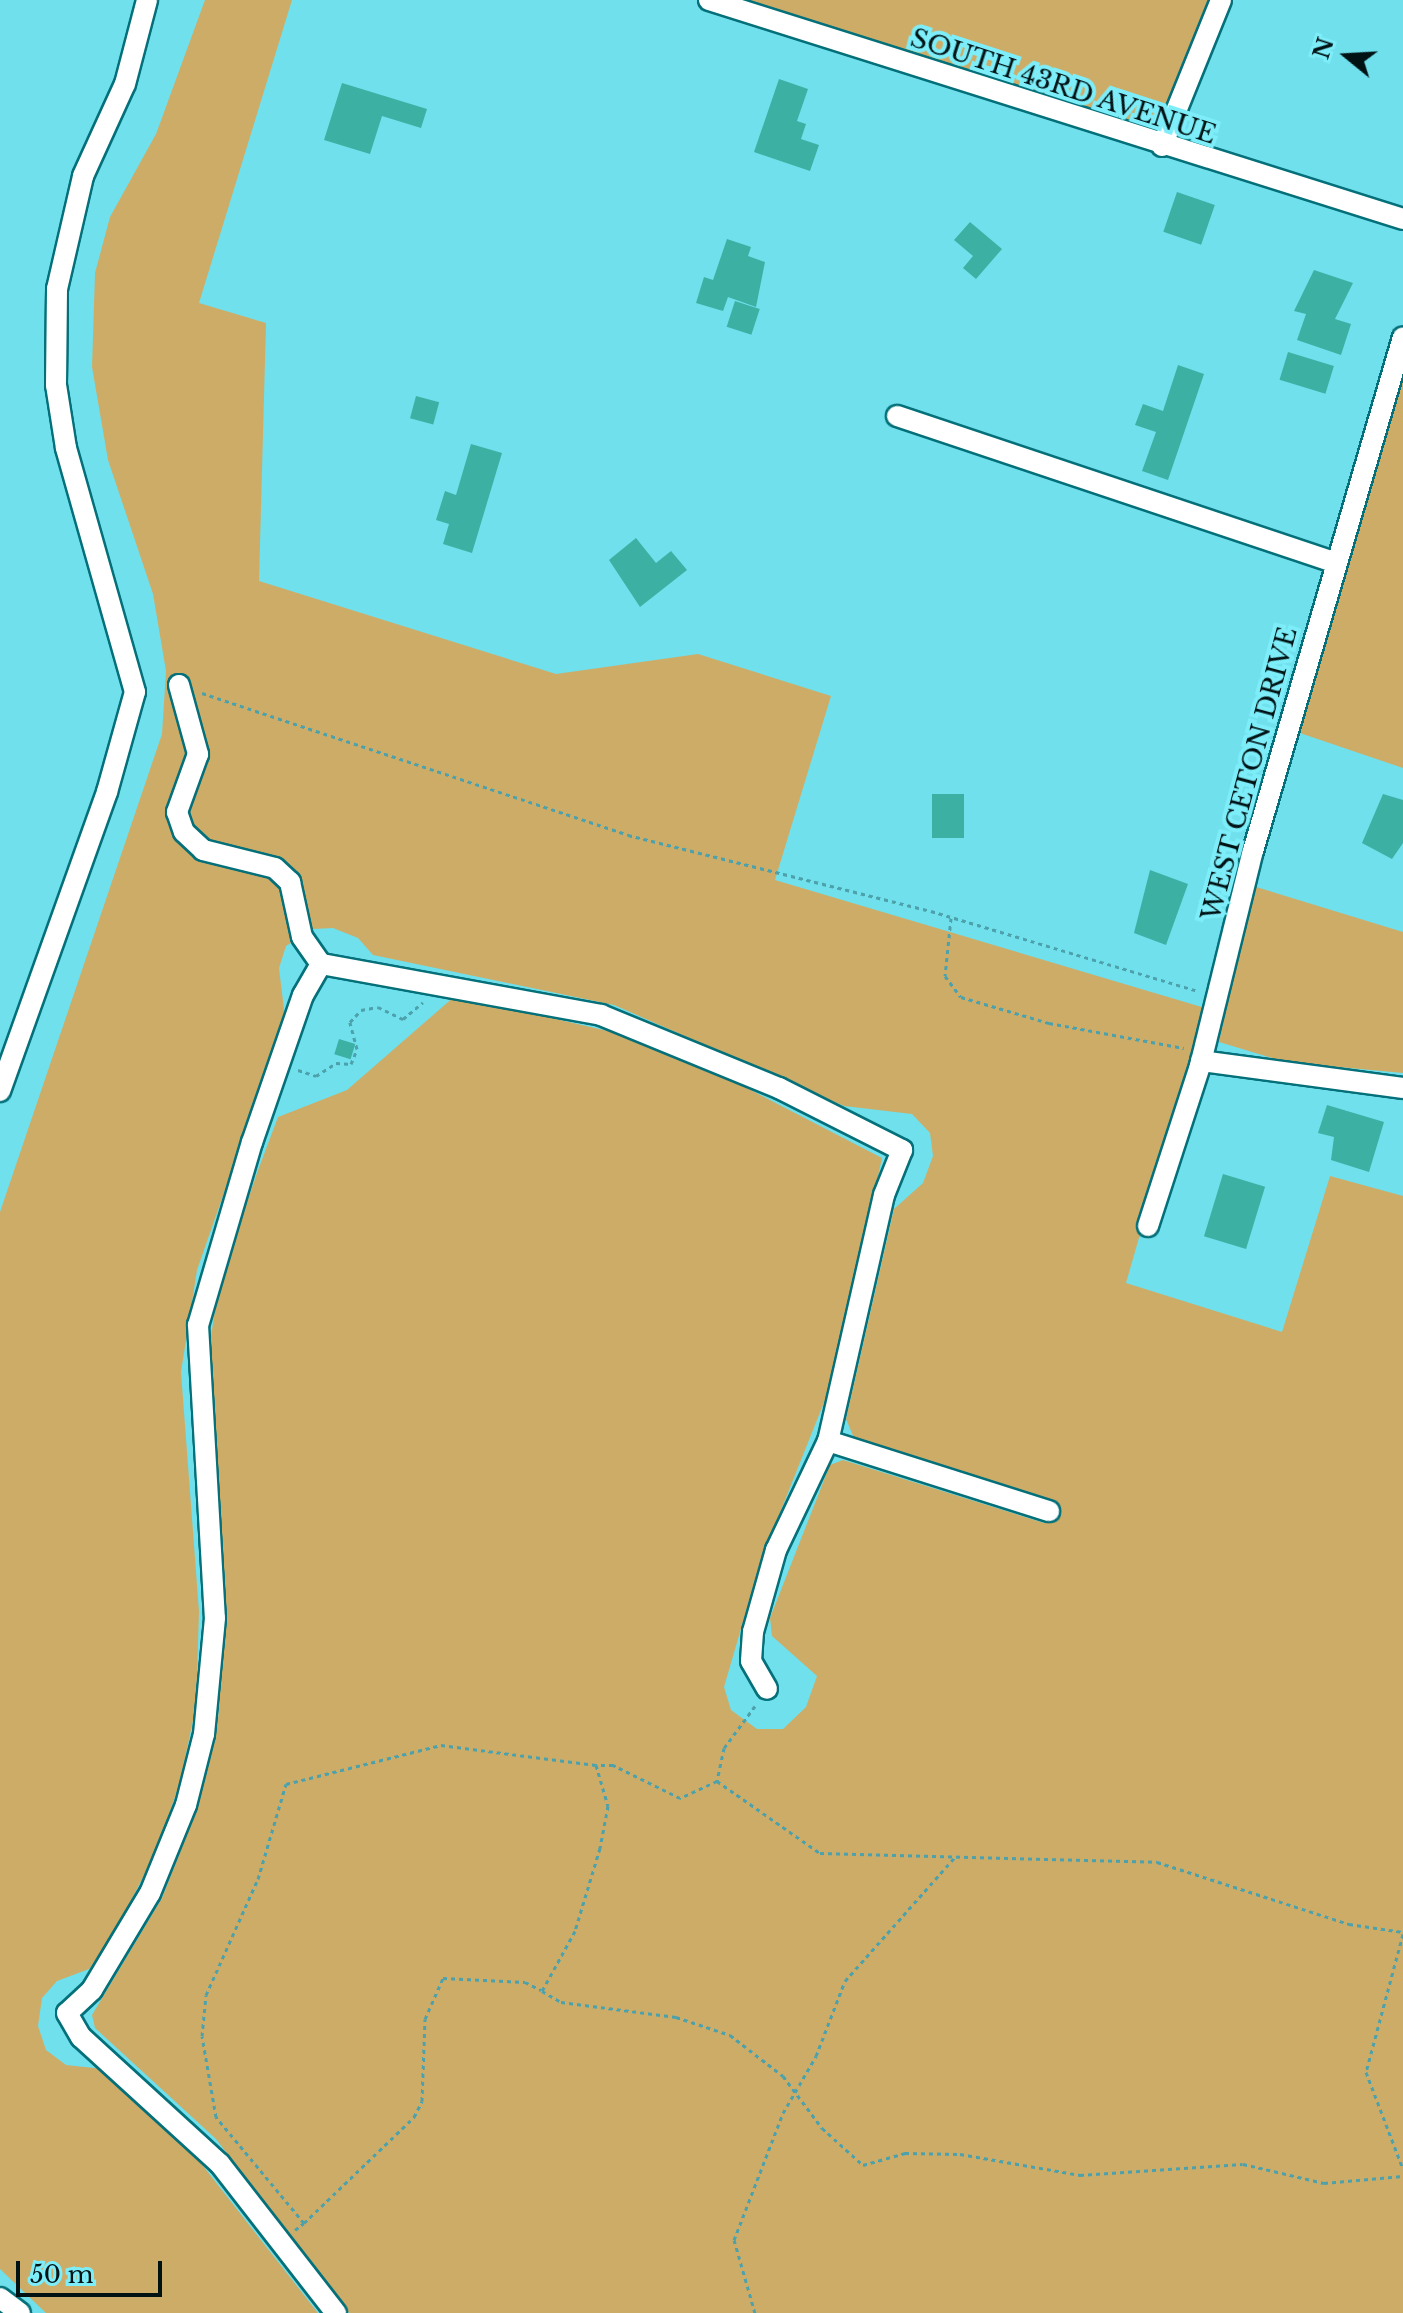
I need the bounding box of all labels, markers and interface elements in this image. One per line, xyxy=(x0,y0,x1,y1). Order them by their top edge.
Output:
north arrow xyxy=(1307,16,1387,96)
street label: SOUTH 43RD AVENUE xyxy=(906,23,1220,151)
text: N xyxy=(1308,34,1340,62)
street label: WEST CETON DRIVE xyxy=(1196,624,1304,924)
scale bar xyxy=(20,2245,166,2295)
text: 50 m xyxy=(30,2260,93,2289)

